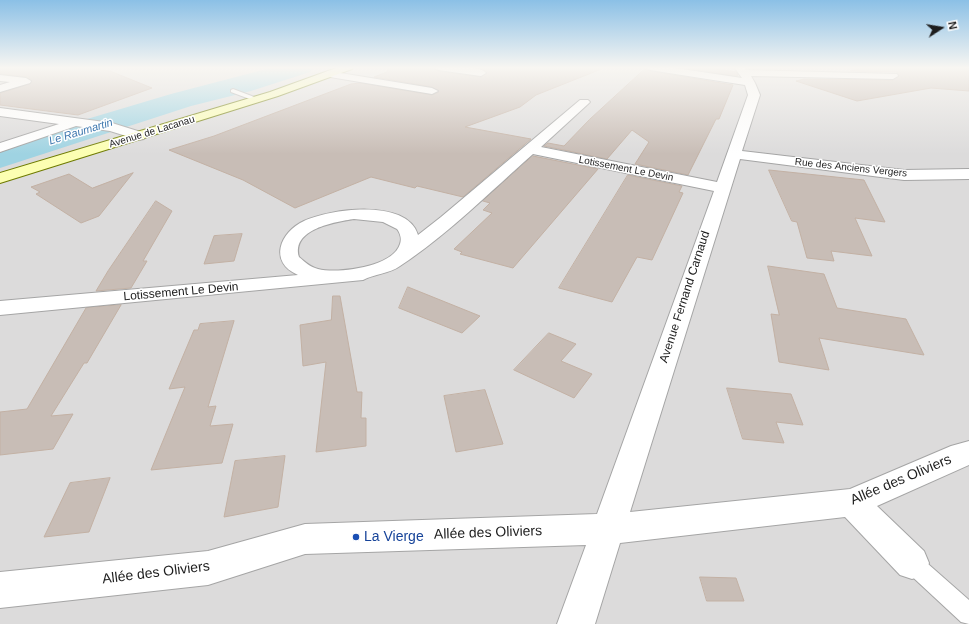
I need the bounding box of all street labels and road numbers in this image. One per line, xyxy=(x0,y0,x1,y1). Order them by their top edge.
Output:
street label: Avenue de Lacanau xyxy=(108,113,196,151)
street label: Lotissement Le Devin xyxy=(578,154,674,184)
street label: Rue des Anciens Vergers xyxy=(794,156,908,180)
street label: Avenue Fernand Carnaud xyxy=(657,229,713,365)
street label: Lotissement Le Devin xyxy=(123,280,239,304)
street label: Allée des Oliviers xyxy=(848,451,954,509)
street label: Allée des Oliviers xyxy=(434,523,542,543)
street label: Allée des Oliviers xyxy=(101,558,211,588)

